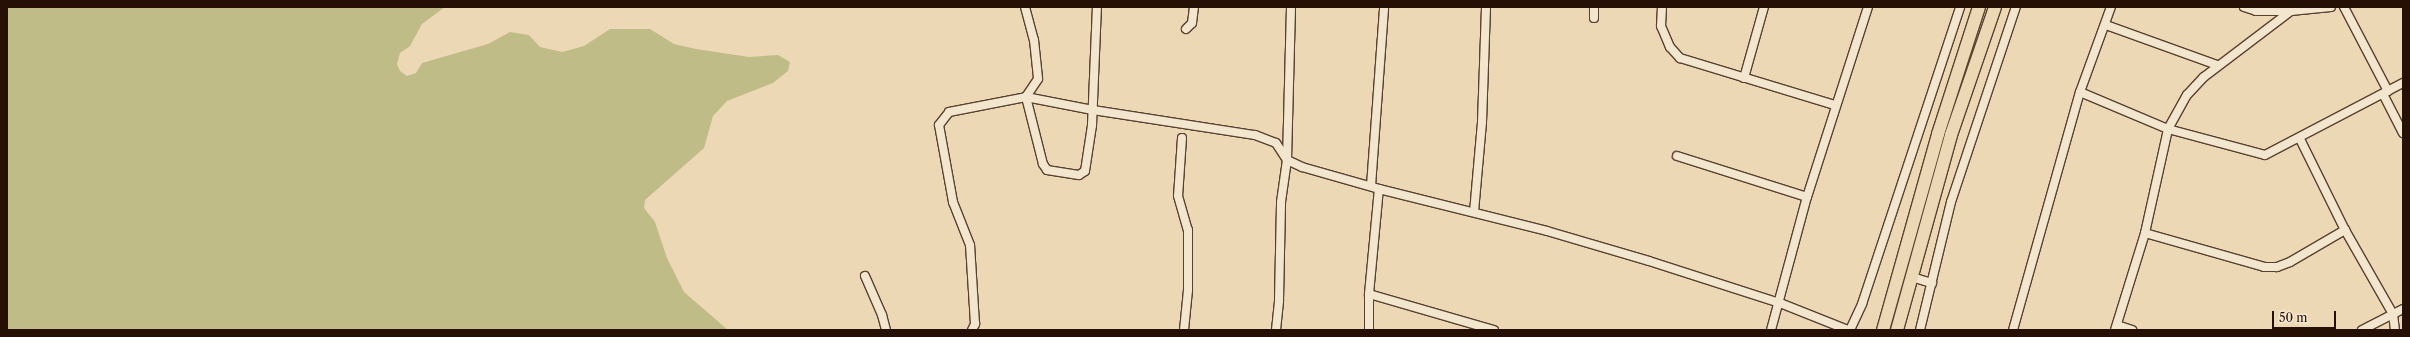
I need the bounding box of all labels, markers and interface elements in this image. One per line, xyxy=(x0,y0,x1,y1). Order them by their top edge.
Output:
scale bar xyxy=(2274,303,2338,329)
text: 50 m xyxy=(2279,310,2308,325)

